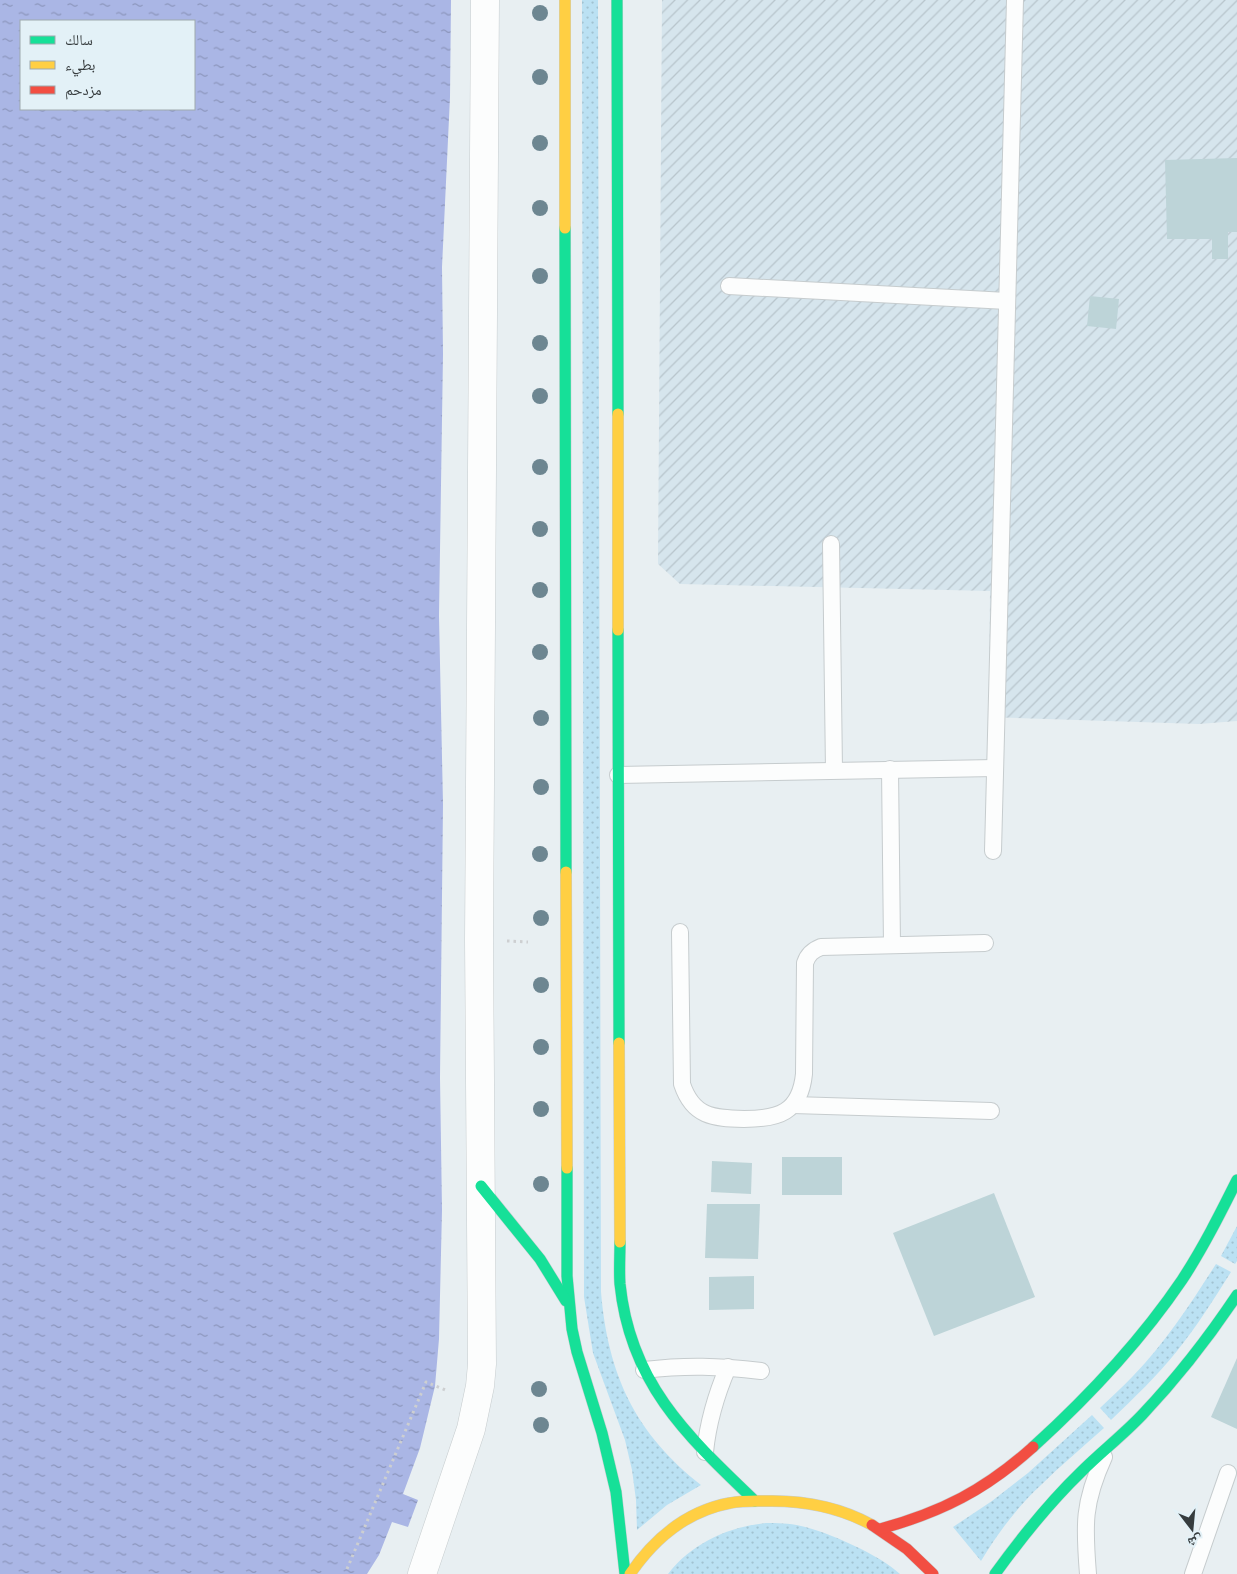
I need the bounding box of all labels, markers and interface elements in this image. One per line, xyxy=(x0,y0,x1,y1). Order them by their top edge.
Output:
legend xyxy=(20,20,195,110)
text: سالك xyxy=(65,32,93,51)
text: بطيء xyxy=(65,57,95,77)
text: مزدحم xyxy=(65,82,102,101)
north arrow xyxy=(1167,1504,1217,1554)
text: ش xyxy=(1186,1530,1205,1550)

